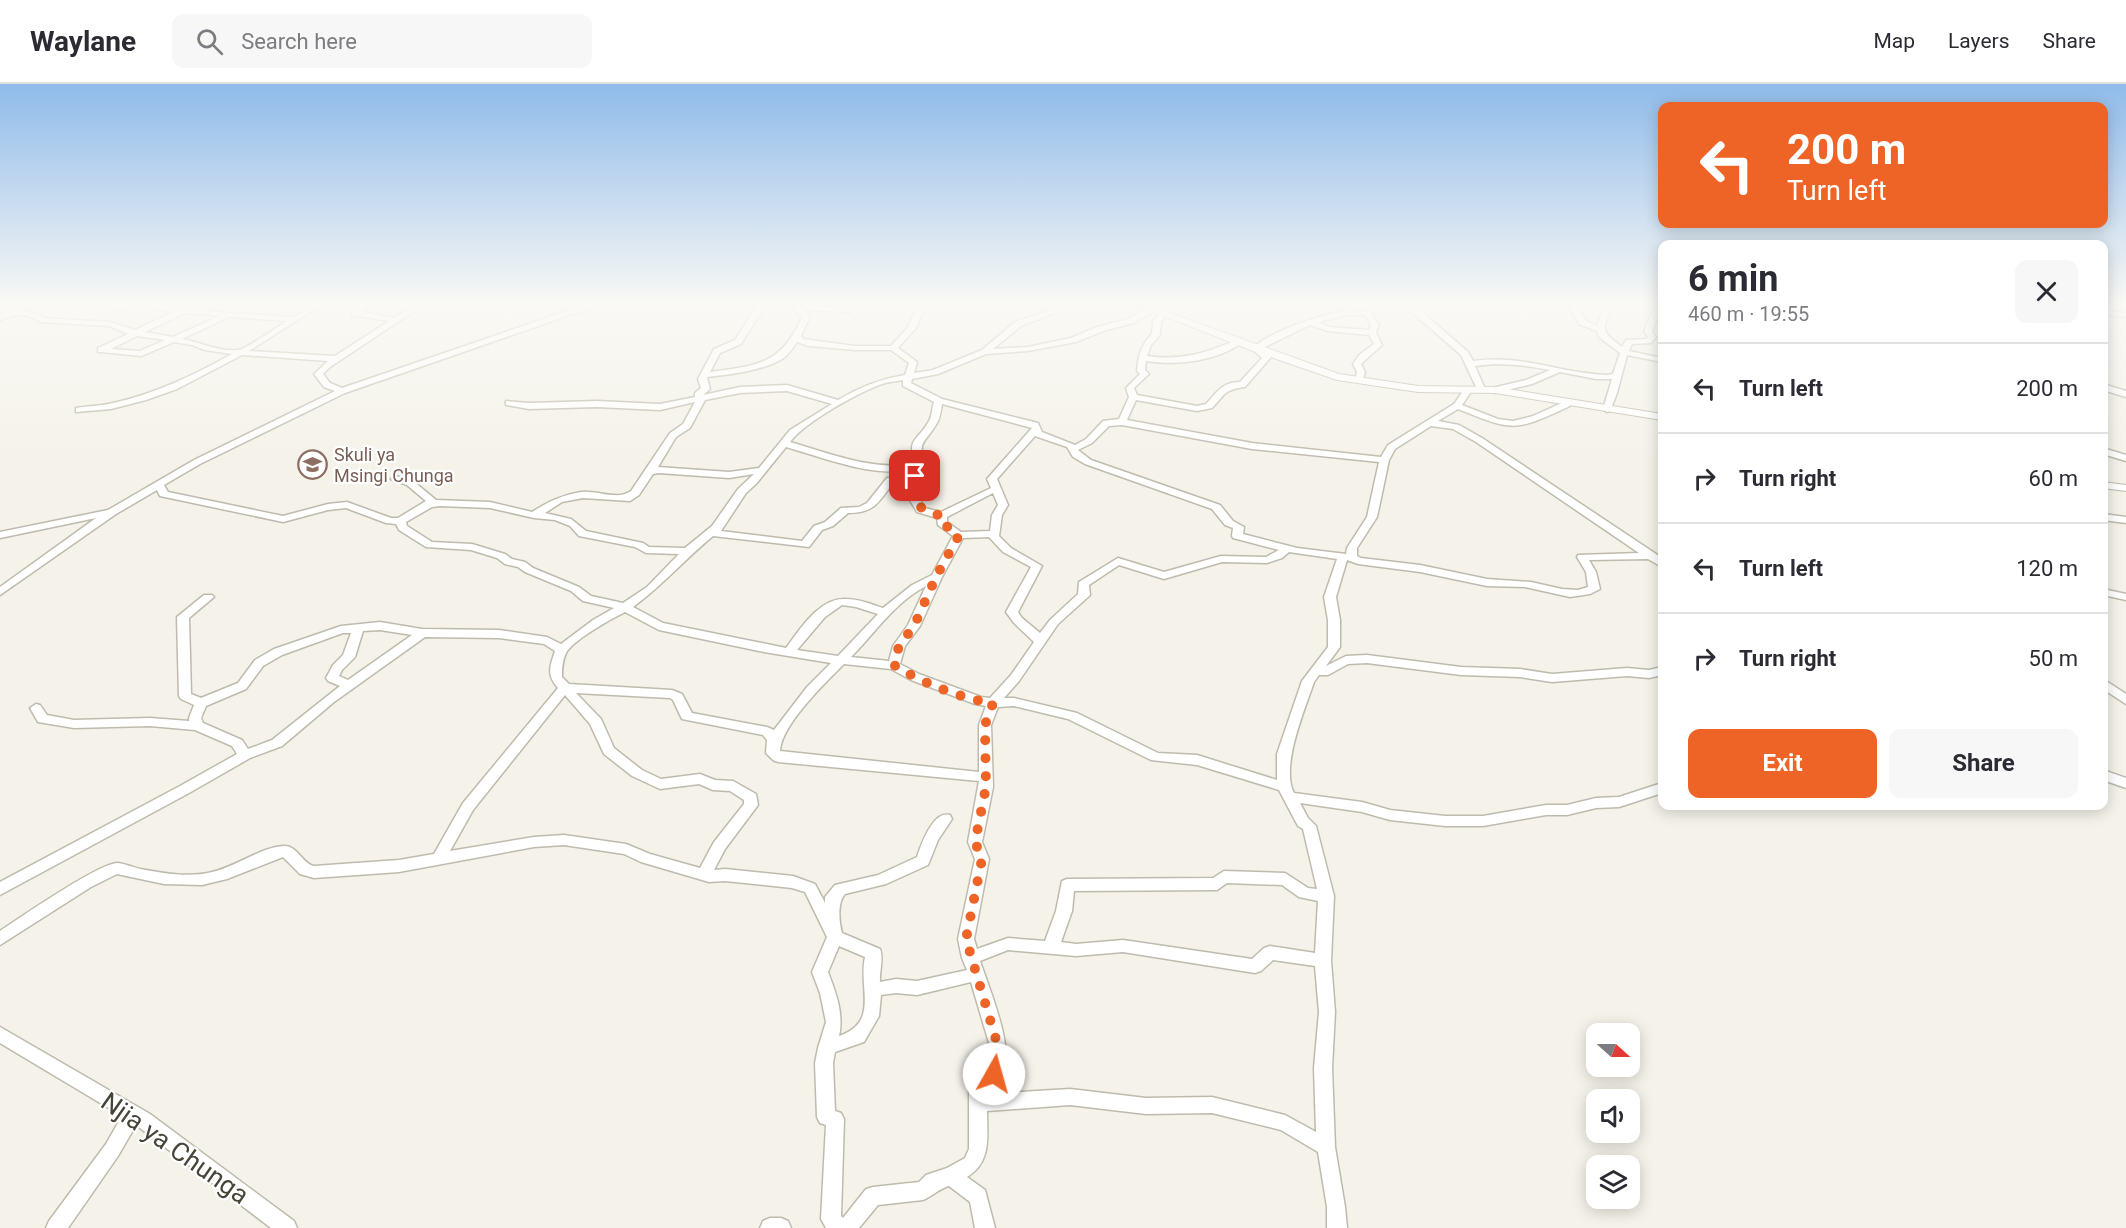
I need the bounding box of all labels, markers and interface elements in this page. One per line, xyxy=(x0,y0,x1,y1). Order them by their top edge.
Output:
search box xyxy=(172,14,592,68)
text: Waylane xyxy=(30,25,136,58)
icon: search xyxy=(193,25,226,58)
text: Search here xyxy=(241,29,357,54)
text: Map xyxy=(1873,29,1915,53)
text: Layers xyxy=(1948,29,2009,53)
text: Share xyxy=(2042,29,2096,53)
text: 200 m xyxy=(1787,125,1906,174)
icon: left xyxy=(1688,126,1766,204)
text: Turn left xyxy=(1787,175,1887,207)
text: 6 min xyxy=(1688,258,1779,300)
button: close xyxy=(2015,260,2078,323)
text: 460 m · 19:55 xyxy=(1688,302,1809,326)
icon: left xyxy=(1688,372,1721,405)
text: Turn left xyxy=(1739,376,1823,401)
text: 200 m xyxy=(2016,376,2078,401)
place label: Skuli ya Msingi Chunga xyxy=(334,444,454,486)
school or university icon: Skuli ya Msingi Chunga xyxy=(297,449,329,481)
pin xyxy=(889,450,940,501)
icon: arrive xyxy=(898,459,931,492)
icon: right xyxy=(1688,462,1721,495)
text: Turn right xyxy=(1739,466,1836,491)
text: 60 m xyxy=(2029,466,2078,491)
icon: left xyxy=(1688,552,1721,585)
text: Turn left xyxy=(1739,556,1823,581)
text: 120 m xyxy=(2016,556,2078,581)
icon: right xyxy=(1688,642,1721,675)
text: Turn right xyxy=(1739,646,1836,671)
text: 50 m xyxy=(2029,646,2078,671)
button: Exit xyxy=(1688,729,1877,798)
button: Share xyxy=(1889,729,2078,798)
north arrow xyxy=(1586,1023,1640,1077)
map controls xyxy=(1586,1023,1640,1209)
position arrow xyxy=(962,1042,1026,1106)
street label: Njia ya Chunga xyxy=(96,1086,254,1210)
button: sound xyxy=(1586,1089,1640,1143)
button: layers xyxy=(1586,1155,1640,1209)

